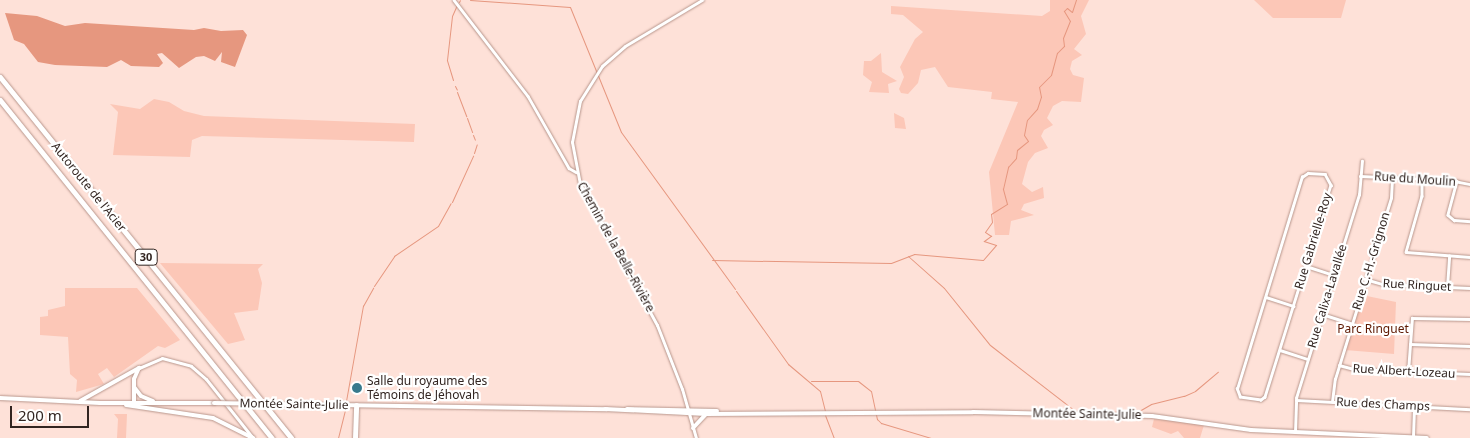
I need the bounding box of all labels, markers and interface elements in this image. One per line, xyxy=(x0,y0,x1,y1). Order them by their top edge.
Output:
street label: Autoroute de l'Acier xyxy=(49,139,129,235)
street label: Rue du Moulin xyxy=(1374,169,1456,189)
street label: Chemin de la Belle-Rivière xyxy=(574,180,658,314)
street label: Rue Gabrielle-Roy xyxy=(1292,191,1334,291)
street label: Rue C.-H.-Grignon xyxy=(1349,210,1393,312)
street label: Rue Calixa-Lavallée xyxy=(1304,242,1350,350)
road number: 30 xyxy=(134,248,158,266)
street label: Rue Ringuet xyxy=(1382,276,1452,294)
park label: Parc Ringuet xyxy=(1337,322,1409,336)
street label: Rue Albert-Lozeau xyxy=(1352,361,1456,381)
place label: Salle du royaume des Témoins de Jéhovah xyxy=(367,374,487,402)
marker: Salle du royaume des Témoins de Jéhovah xyxy=(351,382,363,394)
street label: Rue des Champs xyxy=(1336,394,1430,414)
scale bar xyxy=(12,396,91,428)
street label: Montée Sainte-Julie xyxy=(239,396,349,412)
text: 200 m xyxy=(18,405,62,425)
street label: Montée Sainte-Julie xyxy=(1032,406,1142,422)

